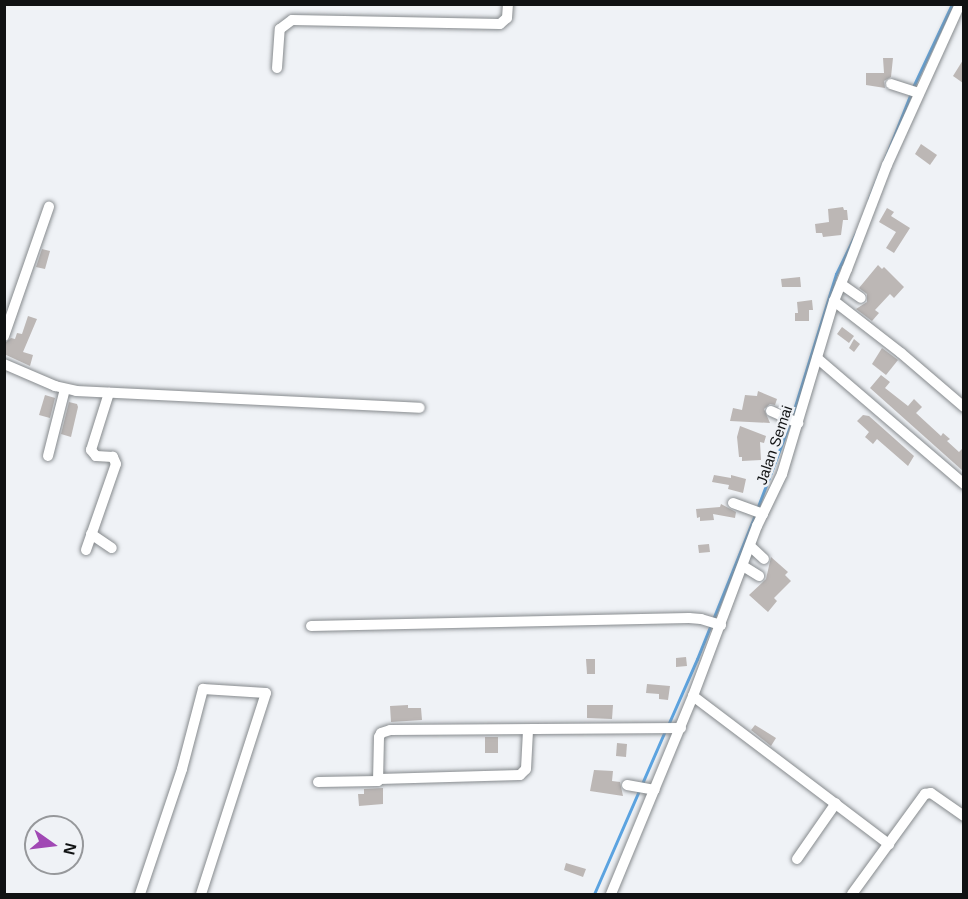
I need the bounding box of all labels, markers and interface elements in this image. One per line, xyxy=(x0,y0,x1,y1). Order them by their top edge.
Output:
street label: Jalan Semai xyxy=(752,403,796,487)
north arrow xyxy=(24,815,84,875)
text: N xyxy=(60,841,80,857)

